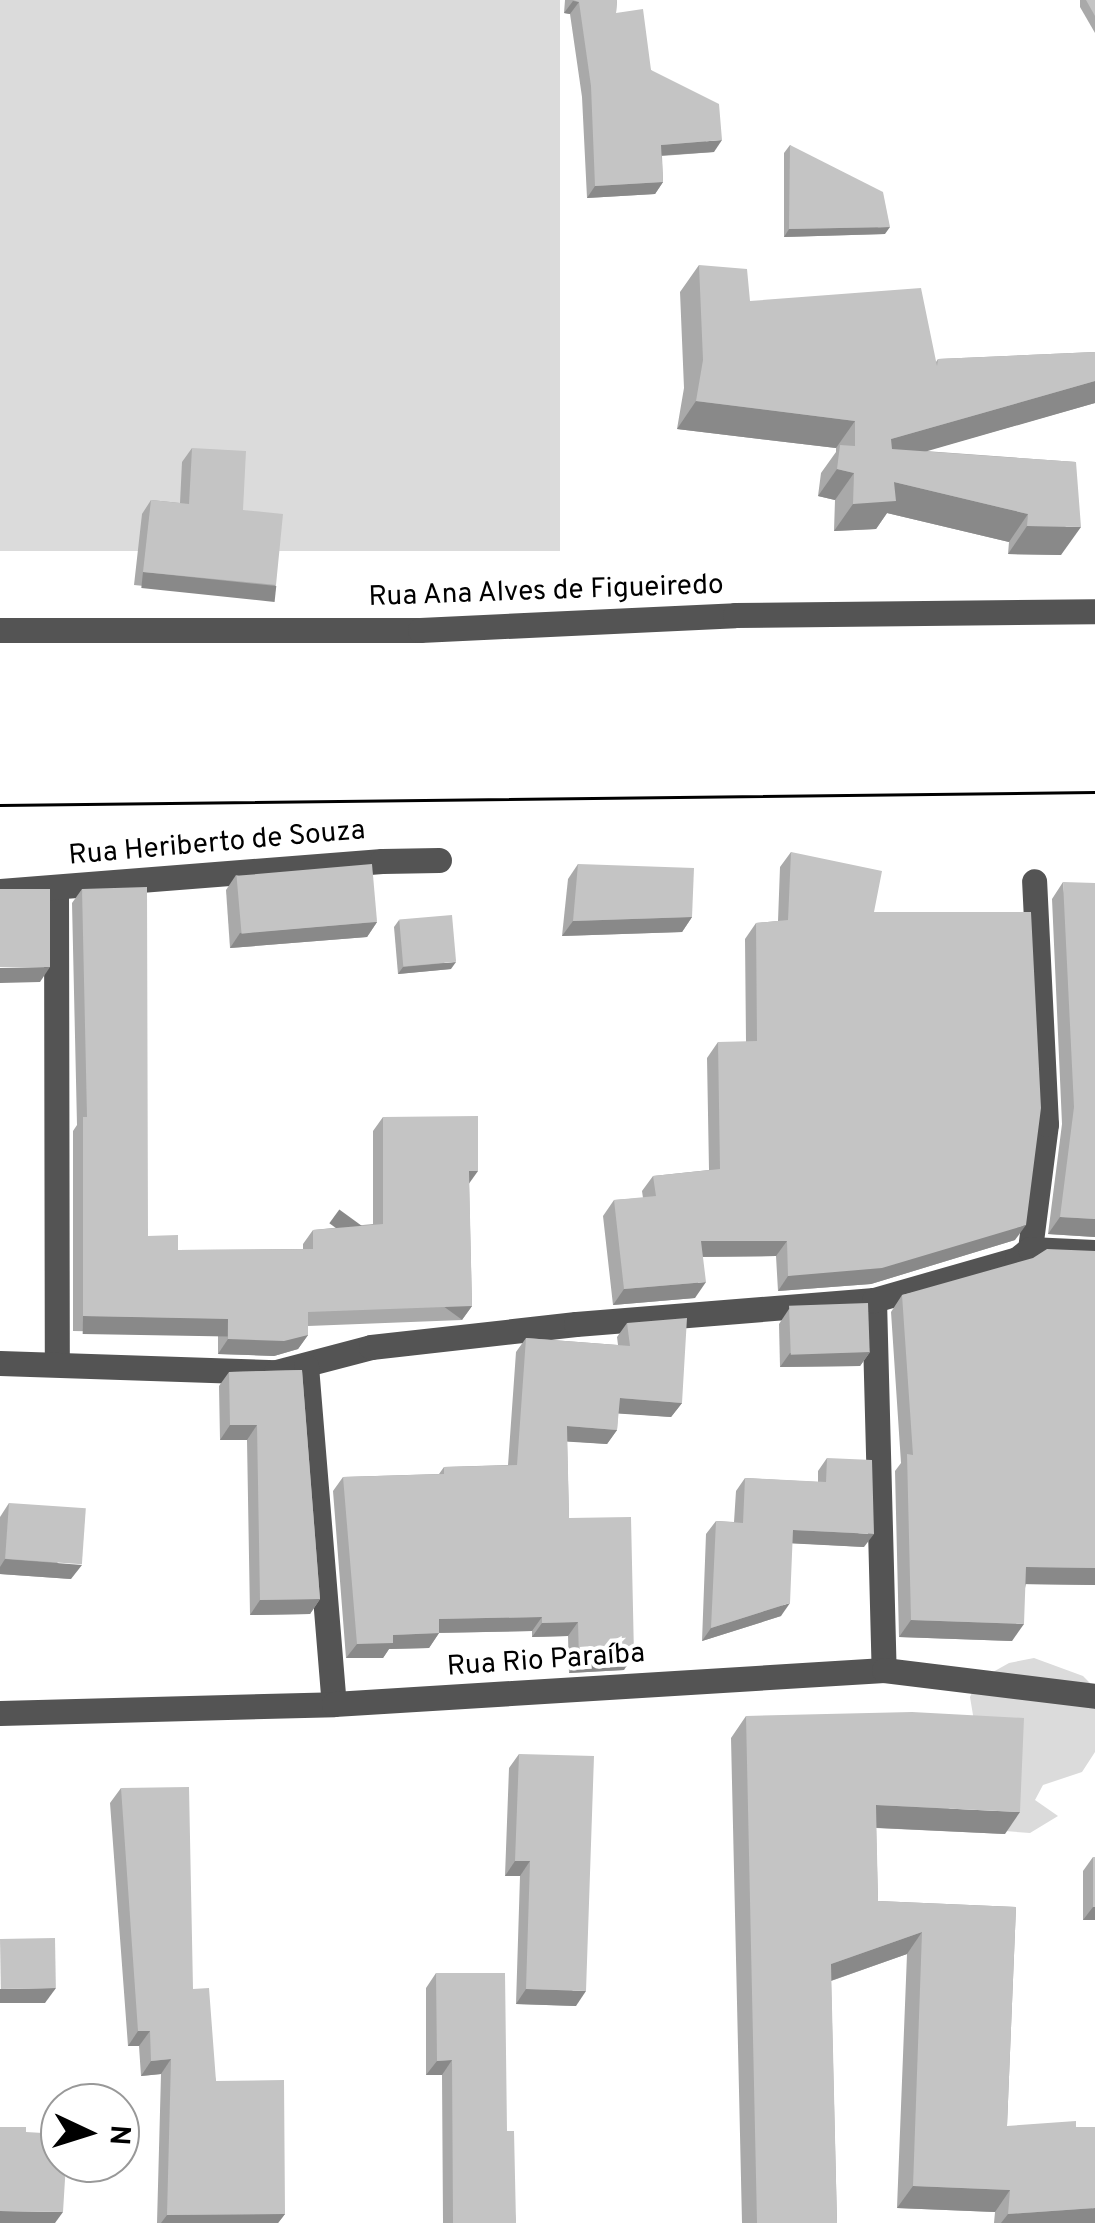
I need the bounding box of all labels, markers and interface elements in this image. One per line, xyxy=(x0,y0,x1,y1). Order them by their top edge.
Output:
street label: Rua Ana Alves de Figueiredo xyxy=(367,569,725,615)
street label: Rua Heriberto de Souza xyxy=(67,814,367,874)
street label: Rua Rio Paraíba xyxy=(446,1637,646,1685)
north arrow xyxy=(40,2083,140,2183)
text: N xyxy=(99,2124,137,2146)

